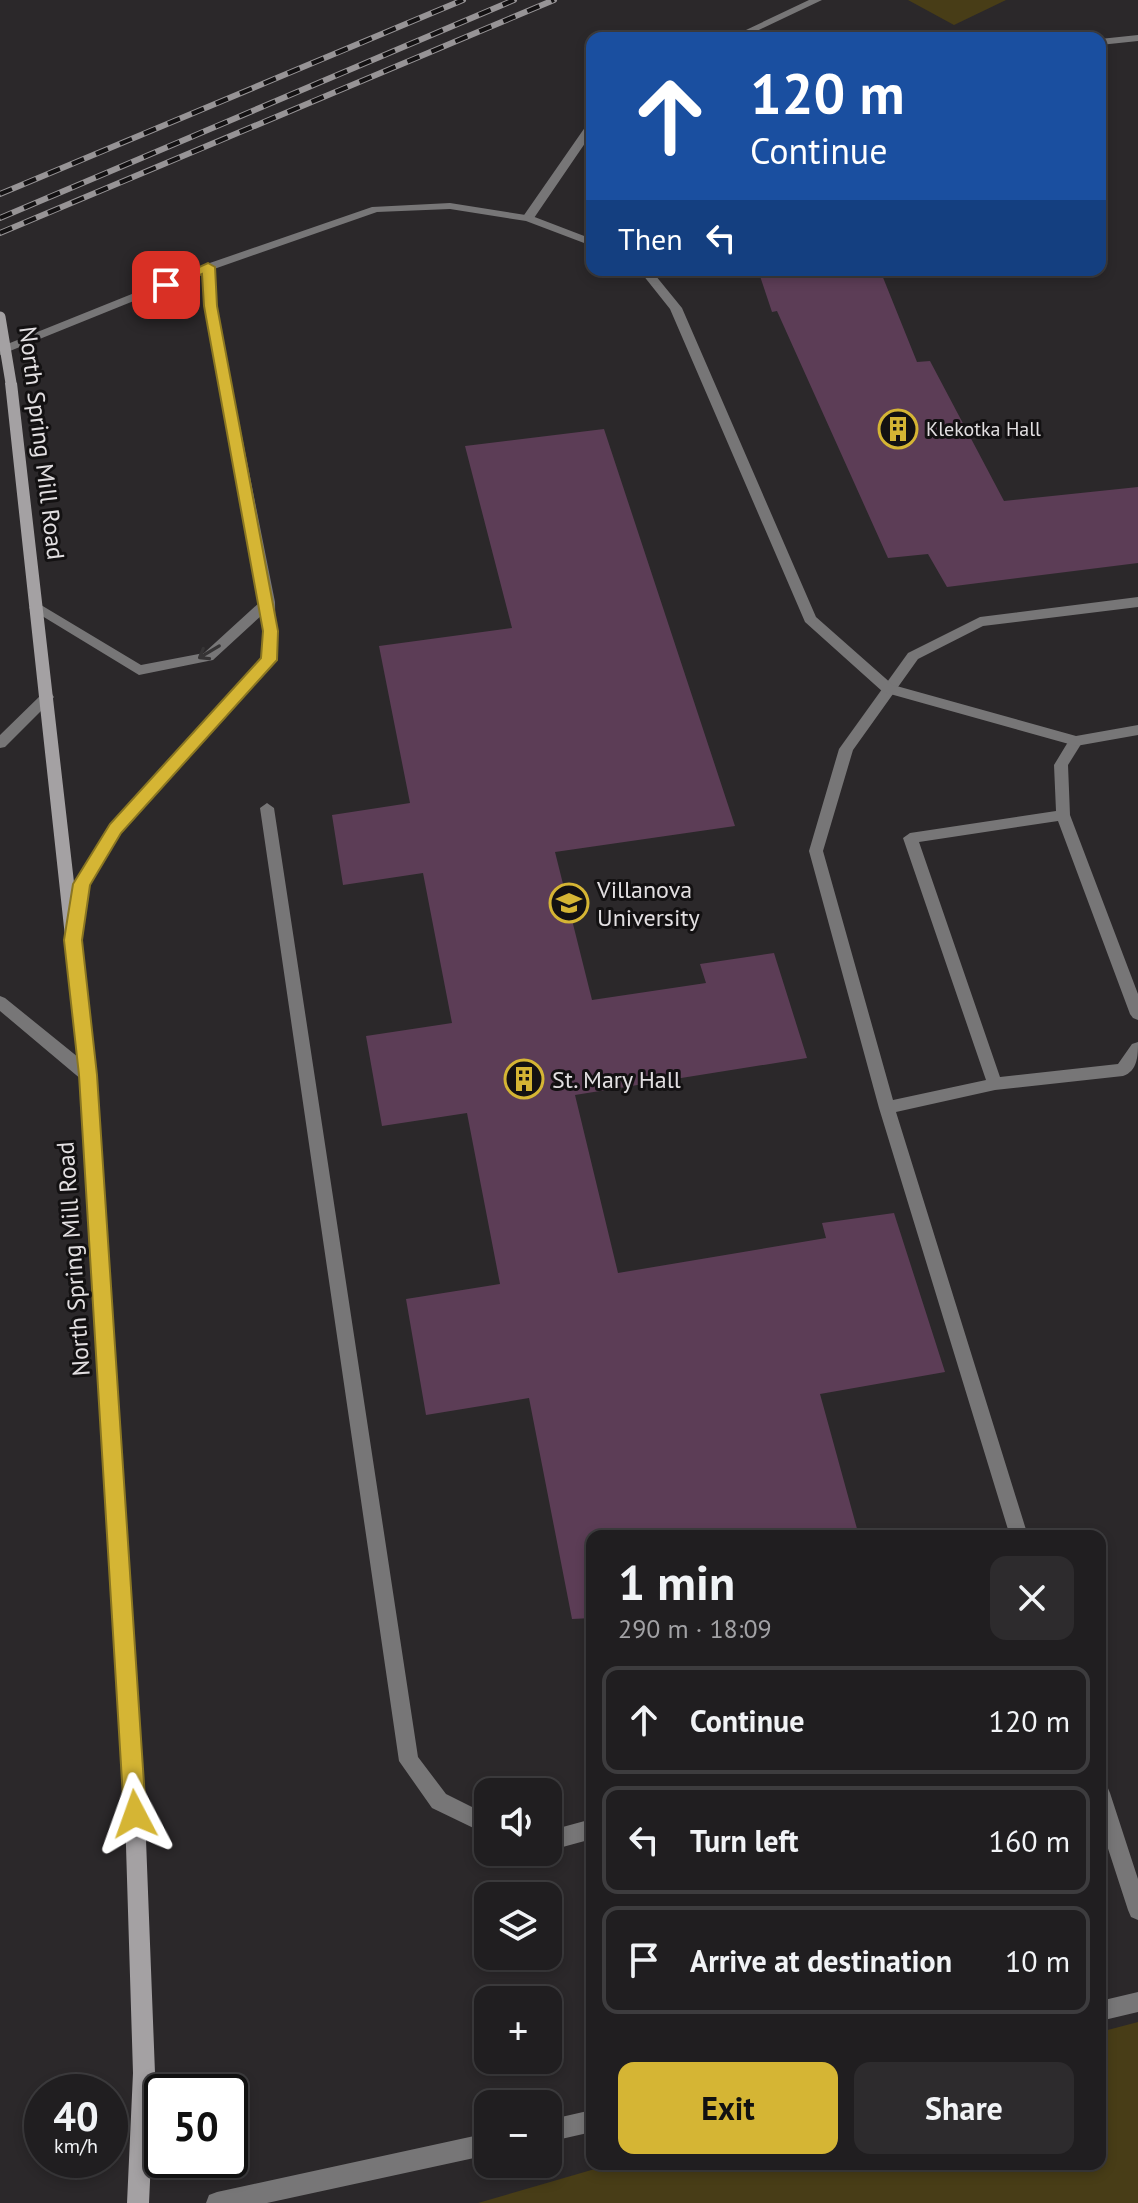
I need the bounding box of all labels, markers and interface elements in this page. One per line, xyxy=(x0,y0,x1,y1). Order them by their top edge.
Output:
text: 120 m xyxy=(750,57,905,129)
icon: ahead xyxy=(618,64,722,168)
text: Continue xyxy=(750,127,888,174)
icon: left xyxy=(699,216,743,260)
text: Then xyxy=(618,219,683,258)
pin xyxy=(132,251,200,319)
icon: arrive xyxy=(144,263,188,307)
street label: North Spring Mill Road xyxy=(12,325,72,561)
building icon: Klekotka Hall xyxy=(877,408,919,450)
place label: Klekotka Hall xyxy=(926,416,1041,442)
one-way arrow xyxy=(198,644,221,660)
place label: Villanova University xyxy=(596,874,700,933)
school or university icon: Villanova University xyxy=(548,882,590,924)
building icon: St. Mary Hall xyxy=(503,1058,545,1100)
place label: St. Mary Hall xyxy=(552,1064,681,1095)
street label: North Spring Mill Road xyxy=(49,1141,97,1377)
text: 1 min xyxy=(618,1551,735,1613)
button: close xyxy=(990,1556,1074,1640)
text: 290 m · 18:09 xyxy=(618,1612,772,1645)
icon: ahead xyxy=(622,1698,666,1742)
text: Continue xyxy=(690,1701,804,1740)
text: 120 m xyxy=(989,1701,1070,1740)
position arrow xyxy=(93,1772,177,1856)
map controls xyxy=(474,1778,562,2178)
button: sound xyxy=(474,1778,562,1866)
icon: left xyxy=(622,1818,666,1862)
text: Turn left xyxy=(690,1821,798,1860)
text: 160 m xyxy=(989,1821,1070,1860)
button: layers xyxy=(474,1882,562,1970)
icon: arrive xyxy=(622,1938,666,1982)
text: Arrive at destination xyxy=(690,1941,952,1980)
text: 10 m xyxy=(1005,1941,1070,1980)
button: + xyxy=(474,1986,562,2074)
button: Exit xyxy=(618,2062,838,2154)
button: Share xyxy=(854,2062,1074,2154)
speed limit sign: 50 xyxy=(144,2074,248,2178)
text: 40 xyxy=(53,2090,99,2142)
button: − xyxy=(474,2090,562,2178)
text: km/h xyxy=(54,2133,98,2159)

